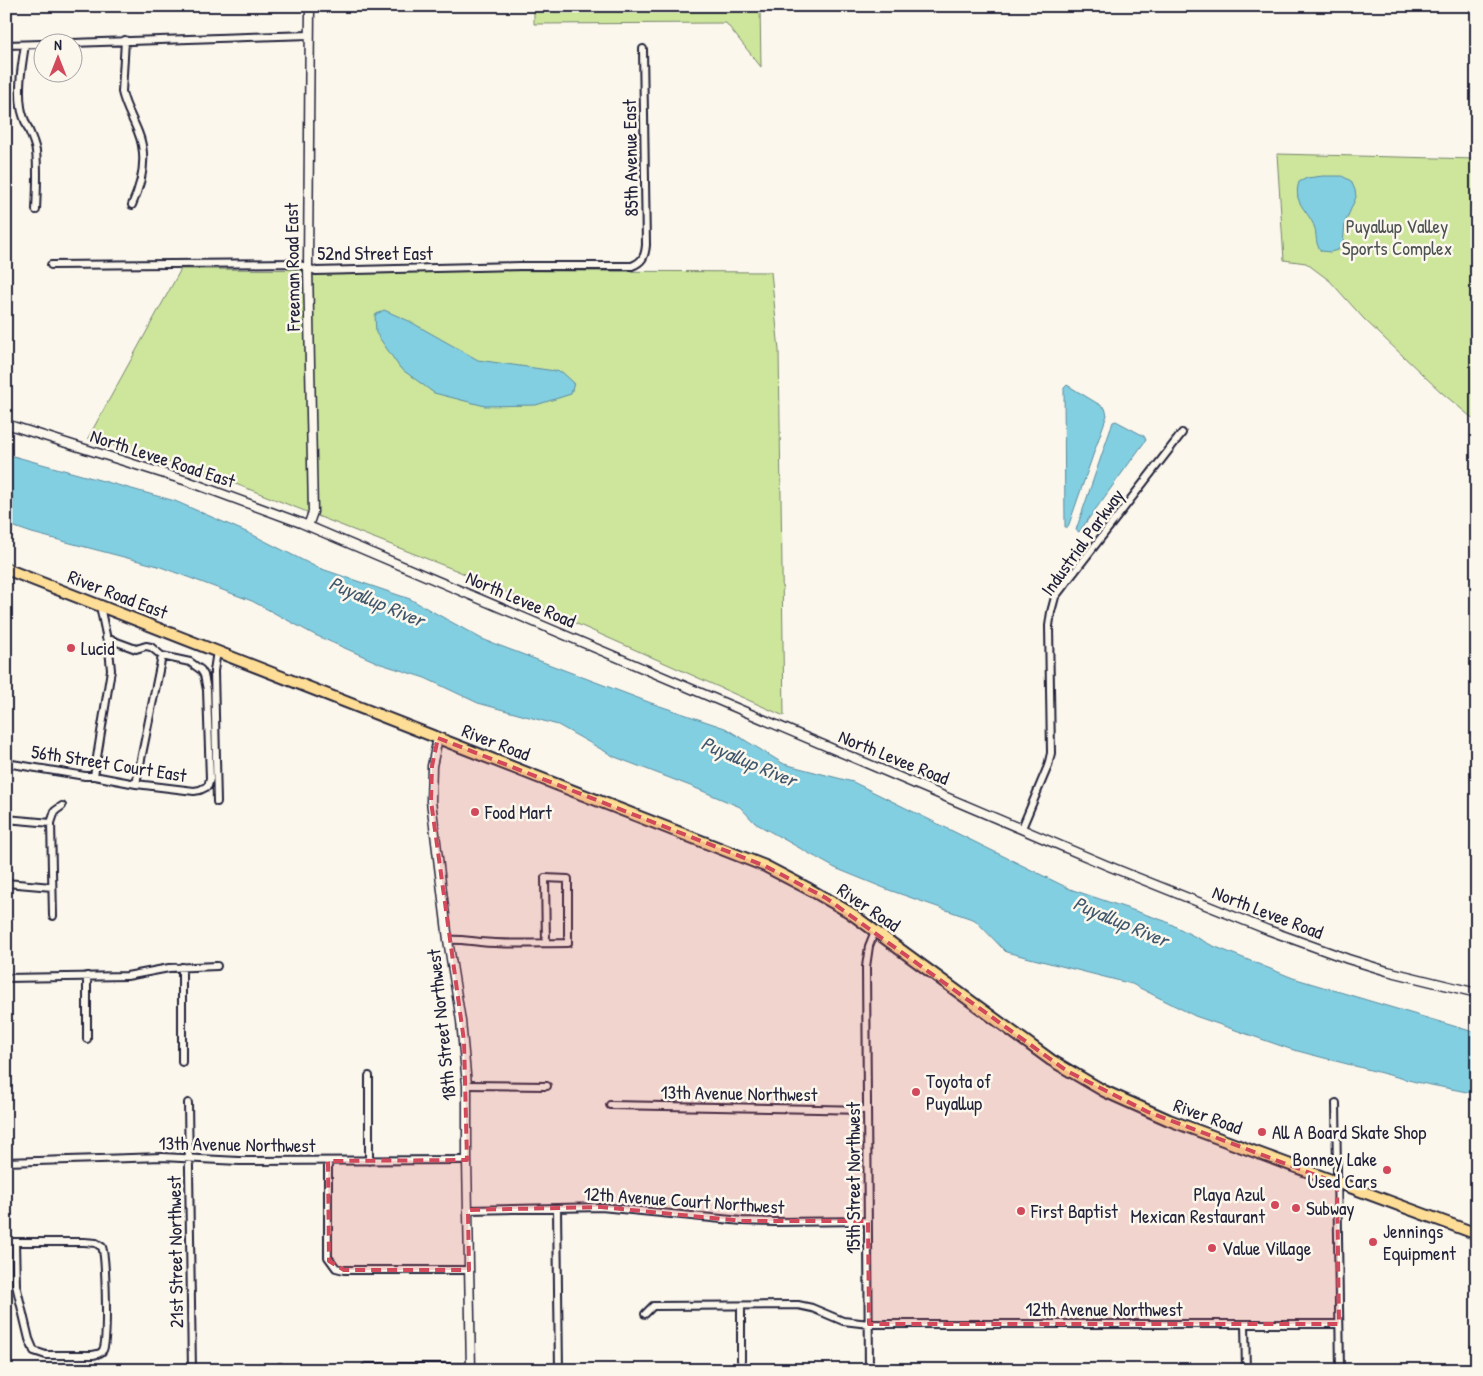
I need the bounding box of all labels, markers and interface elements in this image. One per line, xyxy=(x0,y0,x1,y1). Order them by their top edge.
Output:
north arrow xyxy=(32,32,82,82)
text: N xyxy=(54,35,62,54)
street label: 85th Avenue East xyxy=(616,99,644,217)
street label: Freeman Road East xyxy=(278,202,306,332)
park label: Puyallup Valley Sports Complex xyxy=(1342,213,1452,261)
street label: 52nd Street East xyxy=(317,240,433,266)
street label: North Levee Road East xyxy=(87,422,239,494)
street label: Industrial Parkway xyxy=(1034,483,1130,601)
street label: River Road East xyxy=(64,563,172,625)
street label: North Levee Road xyxy=(462,564,580,634)
water label: Puyallup River xyxy=(325,569,431,635)
place label: Lucid xyxy=(81,635,115,661)
marker: Lucid xyxy=(65,642,77,654)
street label: River Road xyxy=(458,717,534,767)
street label: North Levee Road xyxy=(835,723,954,791)
water label: Puyallup River xyxy=(697,729,803,795)
street label: 56th Street Court East xyxy=(30,738,189,788)
place label: Food Mart xyxy=(484,799,552,825)
marker: Food Mart xyxy=(469,806,481,818)
street label: River Road xyxy=(832,876,906,938)
street label: North Levee Road xyxy=(1209,879,1328,945)
water label: Puyallup River xyxy=(1069,889,1175,955)
street label: 18th Street Northwest xyxy=(420,947,462,1102)
place label: Toyota of Puyallup xyxy=(926,1068,991,1116)
street label: 13th Avenue Northwest xyxy=(660,1079,818,1107)
marker: Toyota of Puyallup xyxy=(910,1086,922,1098)
street label: River Road xyxy=(1170,1092,1246,1141)
street label: 15th Street Northwest xyxy=(840,1101,866,1254)
place label: All A Board Skate Shop xyxy=(1272,1119,1426,1145)
marker: All A Board Skate Shop xyxy=(1256,1126,1268,1138)
street label: 13th Avenue Northwest xyxy=(158,1130,316,1158)
place label: Bonney Lake Used Cars xyxy=(1293,1146,1377,1194)
marker: Bonney Lake Used Cars xyxy=(1381,1164,1393,1176)
street label: 21st Street Northwest xyxy=(161,1175,189,1328)
street label: 12th Avenue Court Northwest xyxy=(583,1180,786,1220)
place label: Playa Azul Mexican Restaurant xyxy=(1131,1181,1266,1229)
place label: Subway xyxy=(1306,1195,1354,1221)
place label: First Baptist xyxy=(1030,1198,1118,1224)
marker: Playa Azul Mexican Restaurant xyxy=(1269,1199,1281,1211)
marker: Subway xyxy=(1290,1202,1302,1214)
marker: First Baptist xyxy=(1015,1205,1027,1217)
place label: Jennings Equipment xyxy=(1383,1218,1456,1266)
place label: Value Village xyxy=(1222,1235,1312,1261)
marker: Jennings Equipment xyxy=(1367,1236,1379,1248)
marker: Value Village xyxy=(1206,1242,1218,1254)
street label: 12th Avenue Northwest xyxy=(1025,1296,1183,1322)

